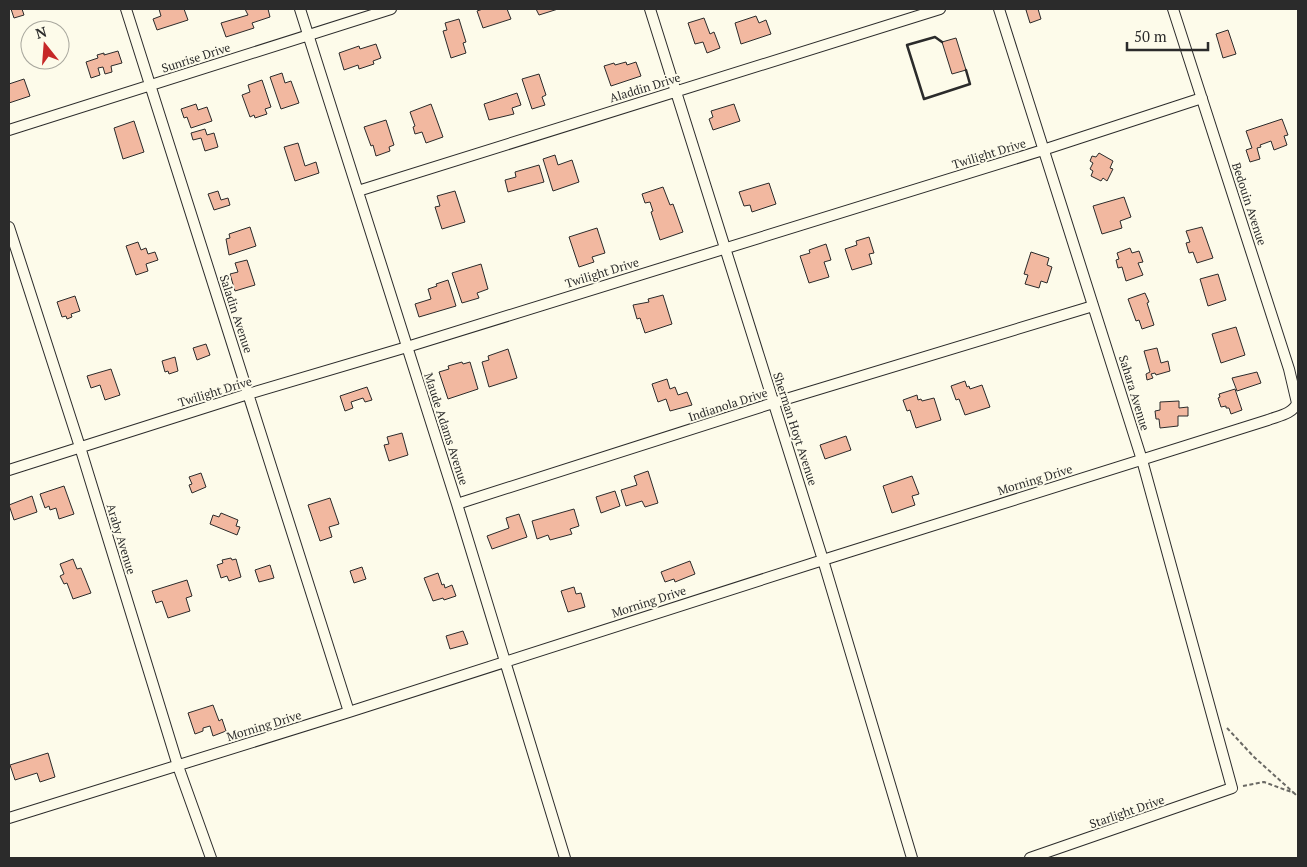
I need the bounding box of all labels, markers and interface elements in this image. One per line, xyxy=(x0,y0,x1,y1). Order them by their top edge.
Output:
north arrow xyxy=(20,20,70,70)
scale bar xyxy=(1127,20,1208,52)
text: N xyxy=(33,21,49,43)
text: 50 m xyxy=(1134,26,1167,46)
street label: Sunrise Drive xyxy=(160,39,232,76)
street label: Aladdin Drive xyxy=(608,70,682,105)
street label: Twilight Drive xyxy=(950,135,1028,172)
street label: Bedouin Avenue xyxy=(1229,160,1270,247)
street label: Twilight Drive xyxy=(563,254,641,291)
street label: Saladin Avenue xyxy=(217,273,256,355)
street label: Sahara Avenue xyxy=(1116,353,1153,432)
street label: Sherman Hoyt Avenue xyxy=(770,370,821,487)
street label: Maude Adams Avenue xyxy=(421,371,472,487)
street label: Twilight Drive xyxy=(176,373,254,410)
street label: Indianola Drive xyxy=(686,385,769,424)
street label: Morning Drive xyxy=(996,461,1074,498)
street label: Araby Avenue xyxy=(104,502,139,576)
street label: Morning Drive xyxy=(610,582,688,621)
street label: Morning Drive xyxy=(225,707,303,744)
street label: Starlight Drive xyxy=(1087,792,1166,831)

